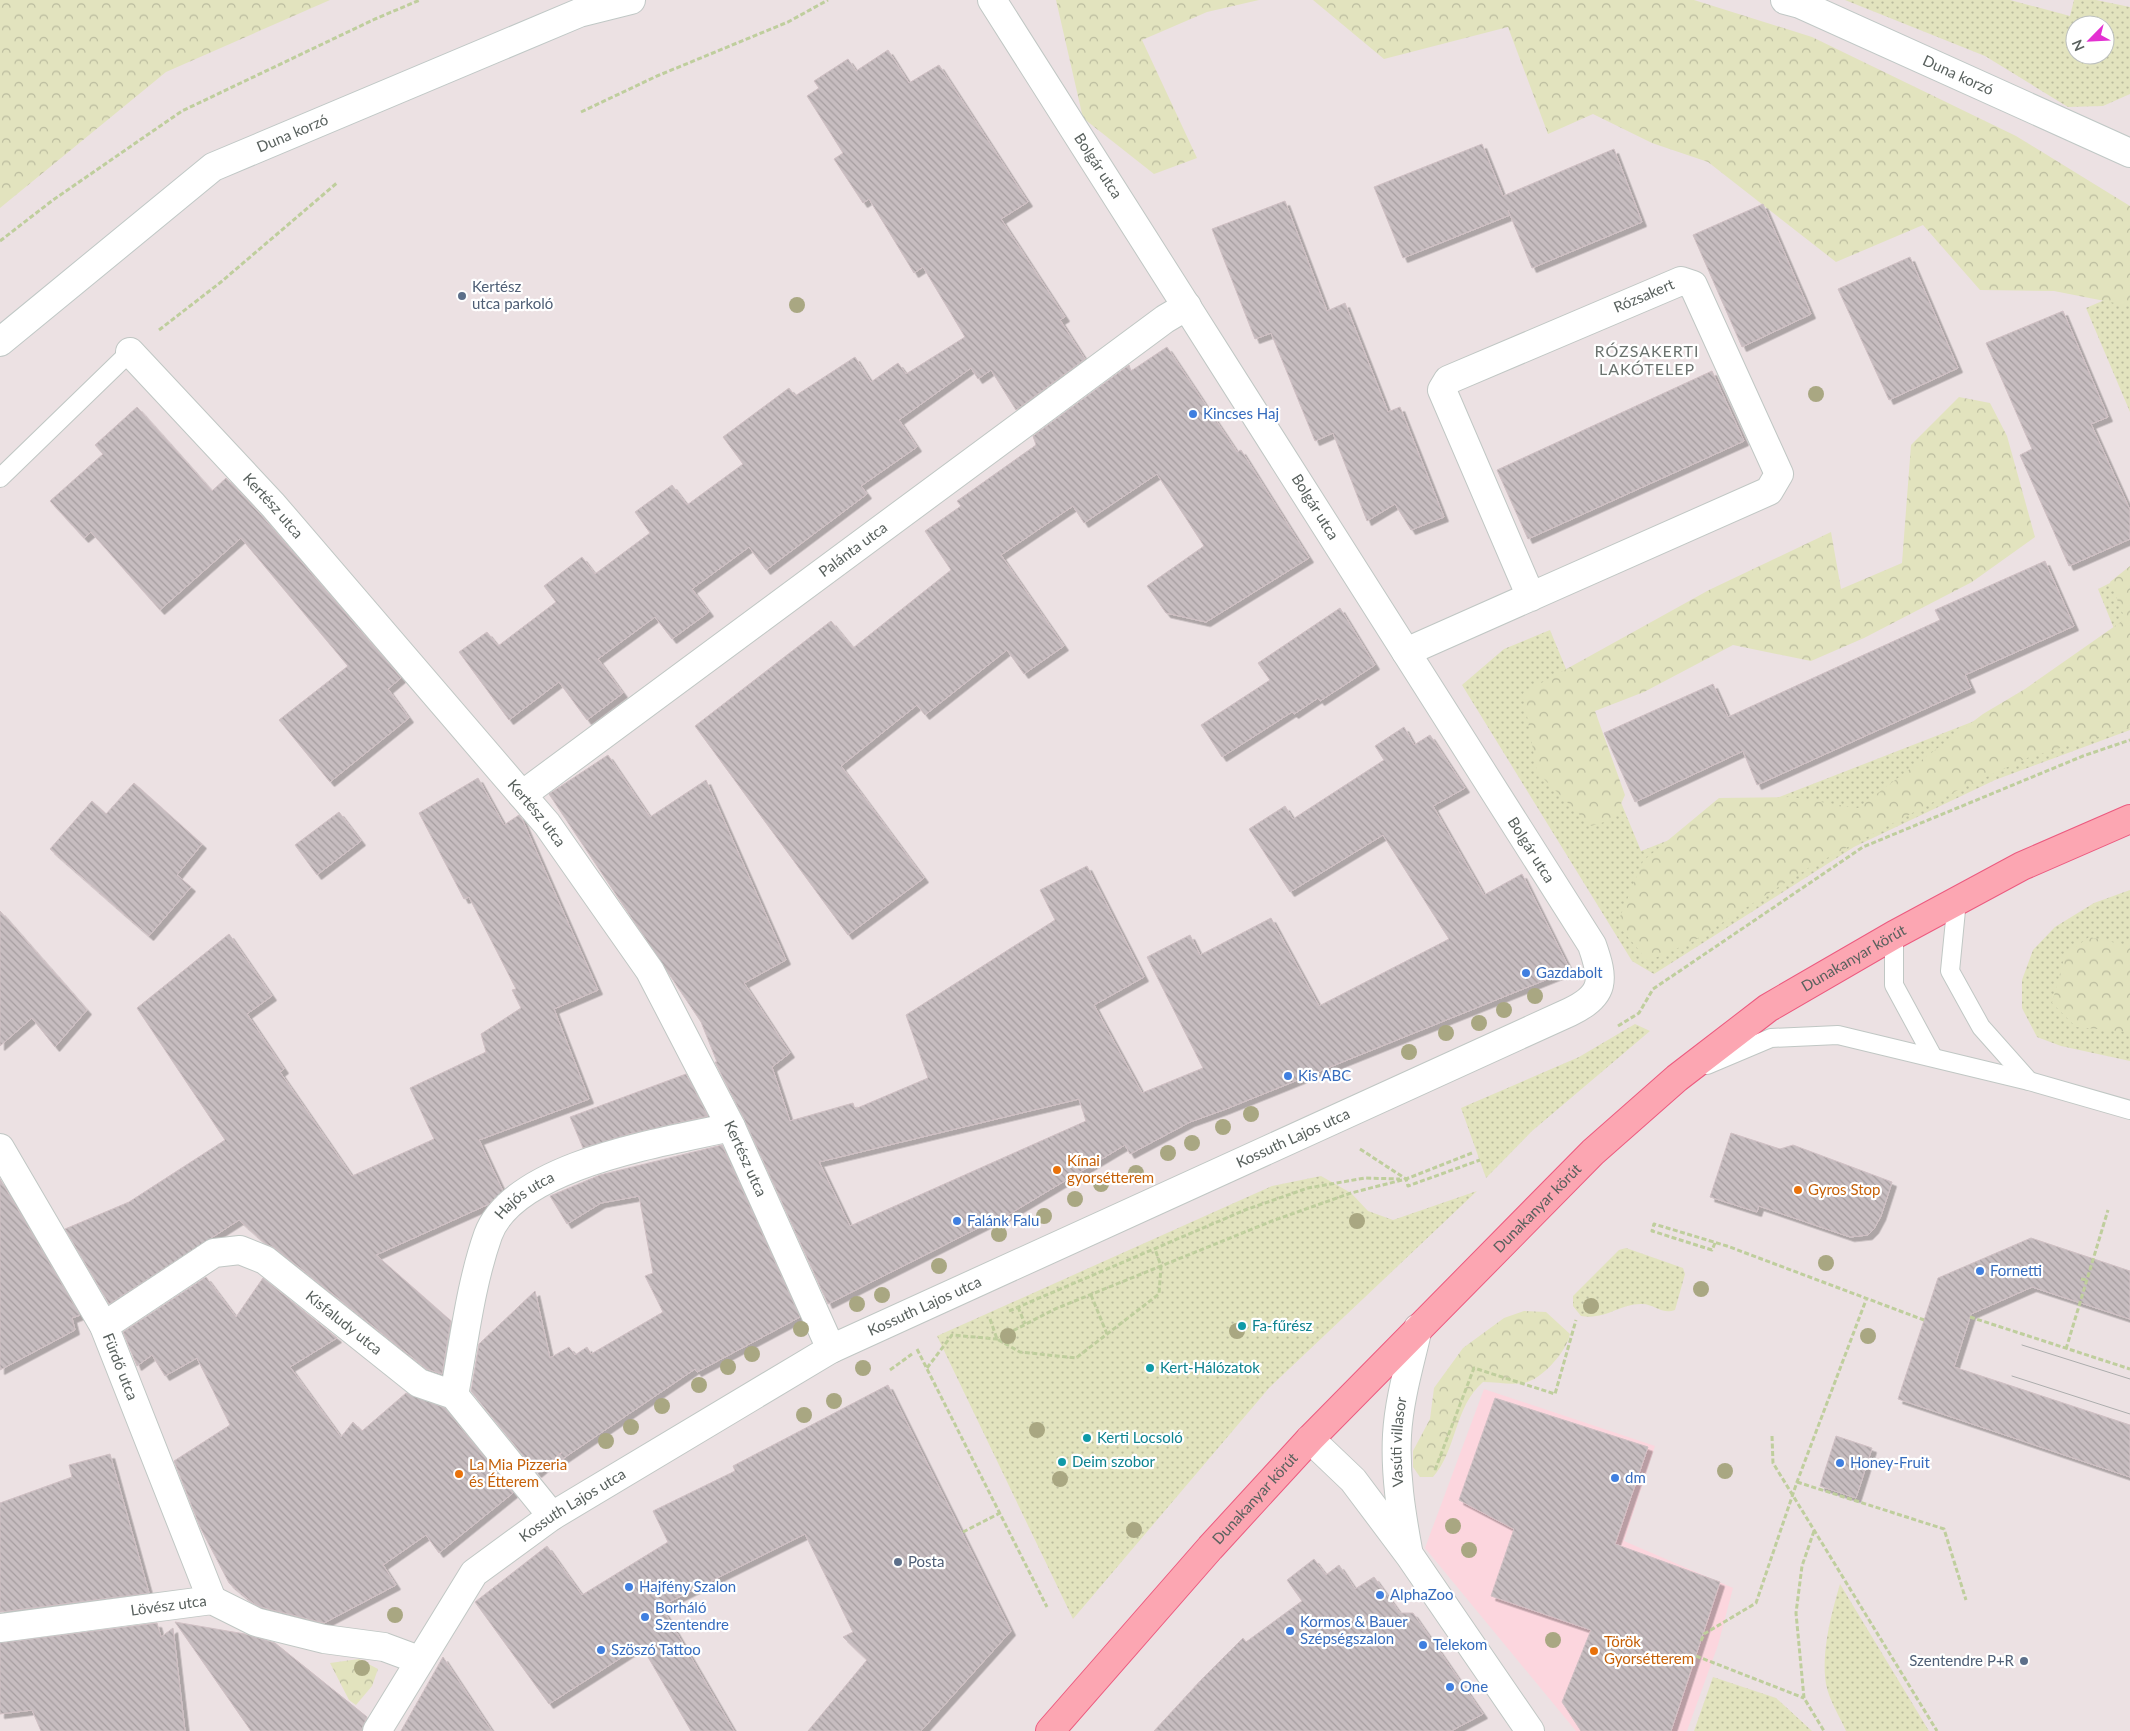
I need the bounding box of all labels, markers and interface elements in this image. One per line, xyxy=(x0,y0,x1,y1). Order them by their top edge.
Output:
north arrow xyxy=(2065,15,2115,65)
text: N xyxy=(2068,37,2088,54)
street label: Duna korzó xyxy=(1920,51,1997,98)
street label: Duna korzó xyxy=(254,110,331,156)
street label: Bolgár utca xyxy=(1071,129,1127,201)
street label: Rózsakert xyxy=(1611,274,1677,316)
place label: Kertész utca parkoló xyxy=(472,277,553,312)
marker: Kertész utca parkoló xyxy=(456,290,468,302)
district label: RÓZSAKERTI LAKÓTELEP xyxy=(1595,341,1699,378)
place label: Kincses Haj xyxy=(1203,404,1279,422)
marker: Kincses Haj xyxy=(1187,408,1199,420)
street label: Kertész utca xyxy=(240,469,308,542)
street label: Bolgár utca xyxy=(1289,470,1343,543)
street label: Palánta utca xyxy=(815,518,890,580)
street label: Kertész utca xyxy=(505,775,570,850)
street label: Bolgár utca xyxy=(1505,813,1559,886)
street label: Dunakanyar körút xyxy=(1798,920,1909,995)
place label: Gazdabolt xyxy=(1536,963,1603,981)
marker: Gazdabolt xyxy=(1520,967,1532,979)
place label: Kis ABC xyxy=(1298,1066,1351,1084)
marker: Kis ABC xyxy=(1282,1070,1294,1082)
street label: Kossuth Lajos utca xyxy=(1233,1104,1352,1171)
street label: Kertész utca xyxy=(721,1117,771,1199)
place label: Kínai gyorsétterem xyxy=(1067,1151,1154,1186)
street label: Dunakanyar körút xyxy=(1489,1159,1585,1256)
marker: Kínai gyorsétterem xyxy=(1051,1164,1063,1176)
street label: Hajós utca xyxy=(490,1167,557,1222)
place label: Gyros Stop xyxy=(1808,1180,1880,1198)
marker: Gyros Stop xyxy=(1792,1184,1804,1196)
place label: Falánk Falu xyxy=(967,1211,1039,1229)
marker: Falánk Falu xyxy=(951,1215,963,1227)
place label: Fornetti xyxy=(1990,1261,2042,1279)
marker: Fornetti xyxy=(1974,1265,1986,1277)
street label: Kossuth Lajos utca xyxy=(865,1272,984,1339)
street label: Kisfaludy utca xyxy=(303,1286,386,1358)
place label: Fa-fűrész xyxy=(1252,1316,1313,1334)
marker: Fa-fűrész xyxy=(1236,1320,1248,1332)
street label: Fürdő utca xyxy=(100,1330,142,1403)
place label: Kert-Hálózatok xyxy=(1160,1358,1260,1376)
marker: Kert-Hálózatok xyxy=(1144,1362,1156,1374)
street label: Vasúti villasor xyxy=(1387,1395,1410,1488)
place label: Kerti Locsoló xyxy=(1097,1428,1183,1446)
marker: Kerti Locsoló xyxy=(1081,1432,1093,1444)
street label: Dunakanyar körút xyxy=(1208,1448,1301,1548)
place label: Deim szobor xyxy=(1072,1452,1156,1470)
place label: Honey-Fruit xyxy=(1850,1453,1930,1471)
place label: La Mia Pizzeria és Étterem xyxy=(469,1455,567,1490)
marker: Deim szobor xyxy=(1056,1456,1068,1468)
marker: Honey-Fruit xyxy=(1834,1457,1846,1469)
street label: Kossuth Lajos utca xyxy=(515,1464,629,1545)
marker: La Mia Pizzeria és Étterem xyxy=(453,1468,465,1480)
place label: dm xyxy=(1625,1468,1646,1486)
marker: dm xyxy=(1609,1472,1621,1484)
place label: Posta xyxy=(908,1552,944,1570)
marker: Posta xyxy=(892,1556,904,1568)
place label: Hajfény Szalon xyxy=(639,1577,736,1595)
marker: Hajfény Szalon xyxy=(623,1581,635,1593)
place label: AlphaZoo xyxy=(1390,1585,1453,1603)
marker: AlphaZoo xyxy=(1374,1589,1386,1601)
street label: Lövész utca xyxy=(129,1591,207,1619)
place label: Borháló Szentendre xyxy=(655,1598,729,1633)
marker: Borháló Szentendre xyxy=(639,1611,651,1623)
place label: Kormos & Bauer Szépségszalon xyxy=(1300,1612,1408,1647)
marker: Kormos & Bauer Szépségszalon xyxy=(1284,1625,1296,1637)
place label: Török Gyorsétterem xyxy=(1604,1632,1694,1667)
place label: Telekom xyxy=(1433,1635,1487,1653)
marker: Telekom xyxy=(1417,1639,1429,1651)
place label: Szöszó Tattoo xyxy=(611,1640,701,1658)
marker: Szöszó Tattoo xyxy=(595,1644,607,1656)
marker: Török Gyorsétterem xyxy=(1588,1645,1600,1657)
place label: Szentendre P+R xyxy=(1909,1651,2015,1669)
marker: Szentendre P+R xyxy=(2018,1655,2030,1667)
place label: One xyxy=(1460,1677,1488,1695)
marker: One xyxy=(1444,1681,1456,1693)

